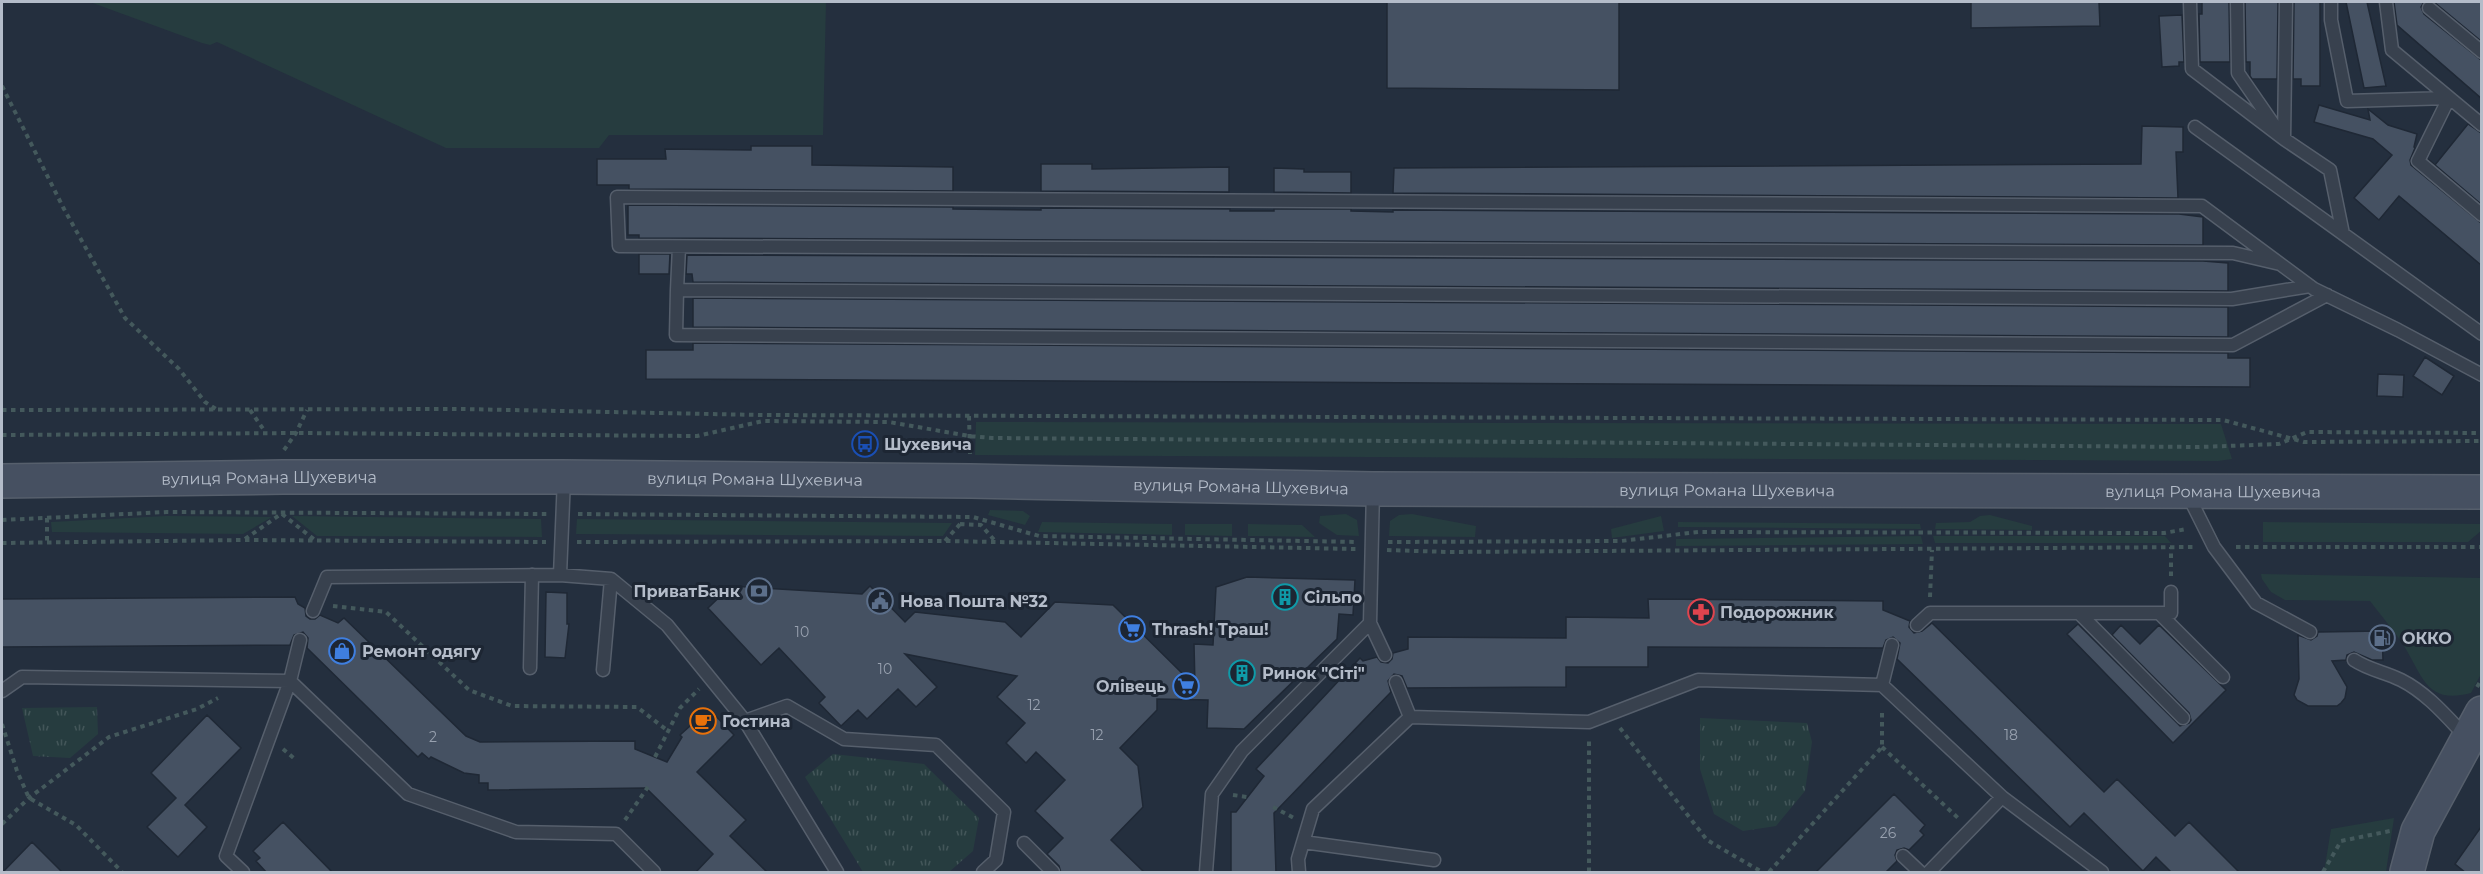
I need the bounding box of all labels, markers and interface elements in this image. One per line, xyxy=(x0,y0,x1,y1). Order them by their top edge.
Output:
bus stop icon: Шухевича xyxy=(850,429,880,459)
place label: Шухевича xyxy=(884,435,972,454)
street label: вулиця Романа Шухевича xyxy=(161,468,377,489)
street label: вулиця Романа Шухевича xyxy=(647,469,863,490)
street label: вулиця Романа Шухевича xyxy=(1133,475,1349,499)
street label: вулиця Романа Шухевича xyxy=(1619,481,1835,500)
street label: вулиця Романа Шухевича xyxy=(2105,482,2321,502)
bank icon: ПриватБанк xyxy=(744,576,774,606)
place label: ПриватБанк xyxy=(634,582,741,601)
building icon: Сільпо xyxy=(1270,582,1300,612)
public building icon: Нова Пошта №32 xyxy=(865,586,895,616)
place label: Сільпо xyxy=(1304,588,1362,607)
place label: Нова Пошта №32 xyxy=(900,592,1048,611)
pharmacy icon: Подорожник xyxy=(1686,597,1716,627)
place label: Подорожник xyxy=(1720,603,1834,622)
supermarket icon: Thrash! Траш! xyxy=(1117,614,1147,644)
place label: Thrash! Траш! xyxy=(1152,620,1269,639)
house number: 10 xyxy=(795,623,809,641)
fuel station icon: ОККО xyxy=(2367,623,2397,653)
place label: ОККО xyxy=(2402,629,2452,648)
shop icon: Ремонт одягу xyxy=(327,636,357,666)
place label: Ремонт одягу xyxy=(362,642,481,661)
building icon: Ринок "Сіті" xyxy=(1227,658,1257,688)
house number: 10 xyxy=(878,660,892,678)
place label: Ринок "Сіті" xyxy=(1262,664,1365,683)
supermarket icon: Олівець xyxy=(1171,671,1201,701)
place label: Олівець xyxy=(1096,677,1166,696)
house number: 12 xyxy=(1027,696,1041,714)
cafe icon: Гостина xyxy=(688,706,718,736)
place label: Гостина xyxy=(722,712,790,731)
house number: 12 xyxy=(1090,726,1104,744)
house number: 18 xyxy=(2004,726,2018,744)
house number: 2 xyxy=(429,728,437,746)
house number: 26 xyxy=(1880,824,1897,842)

